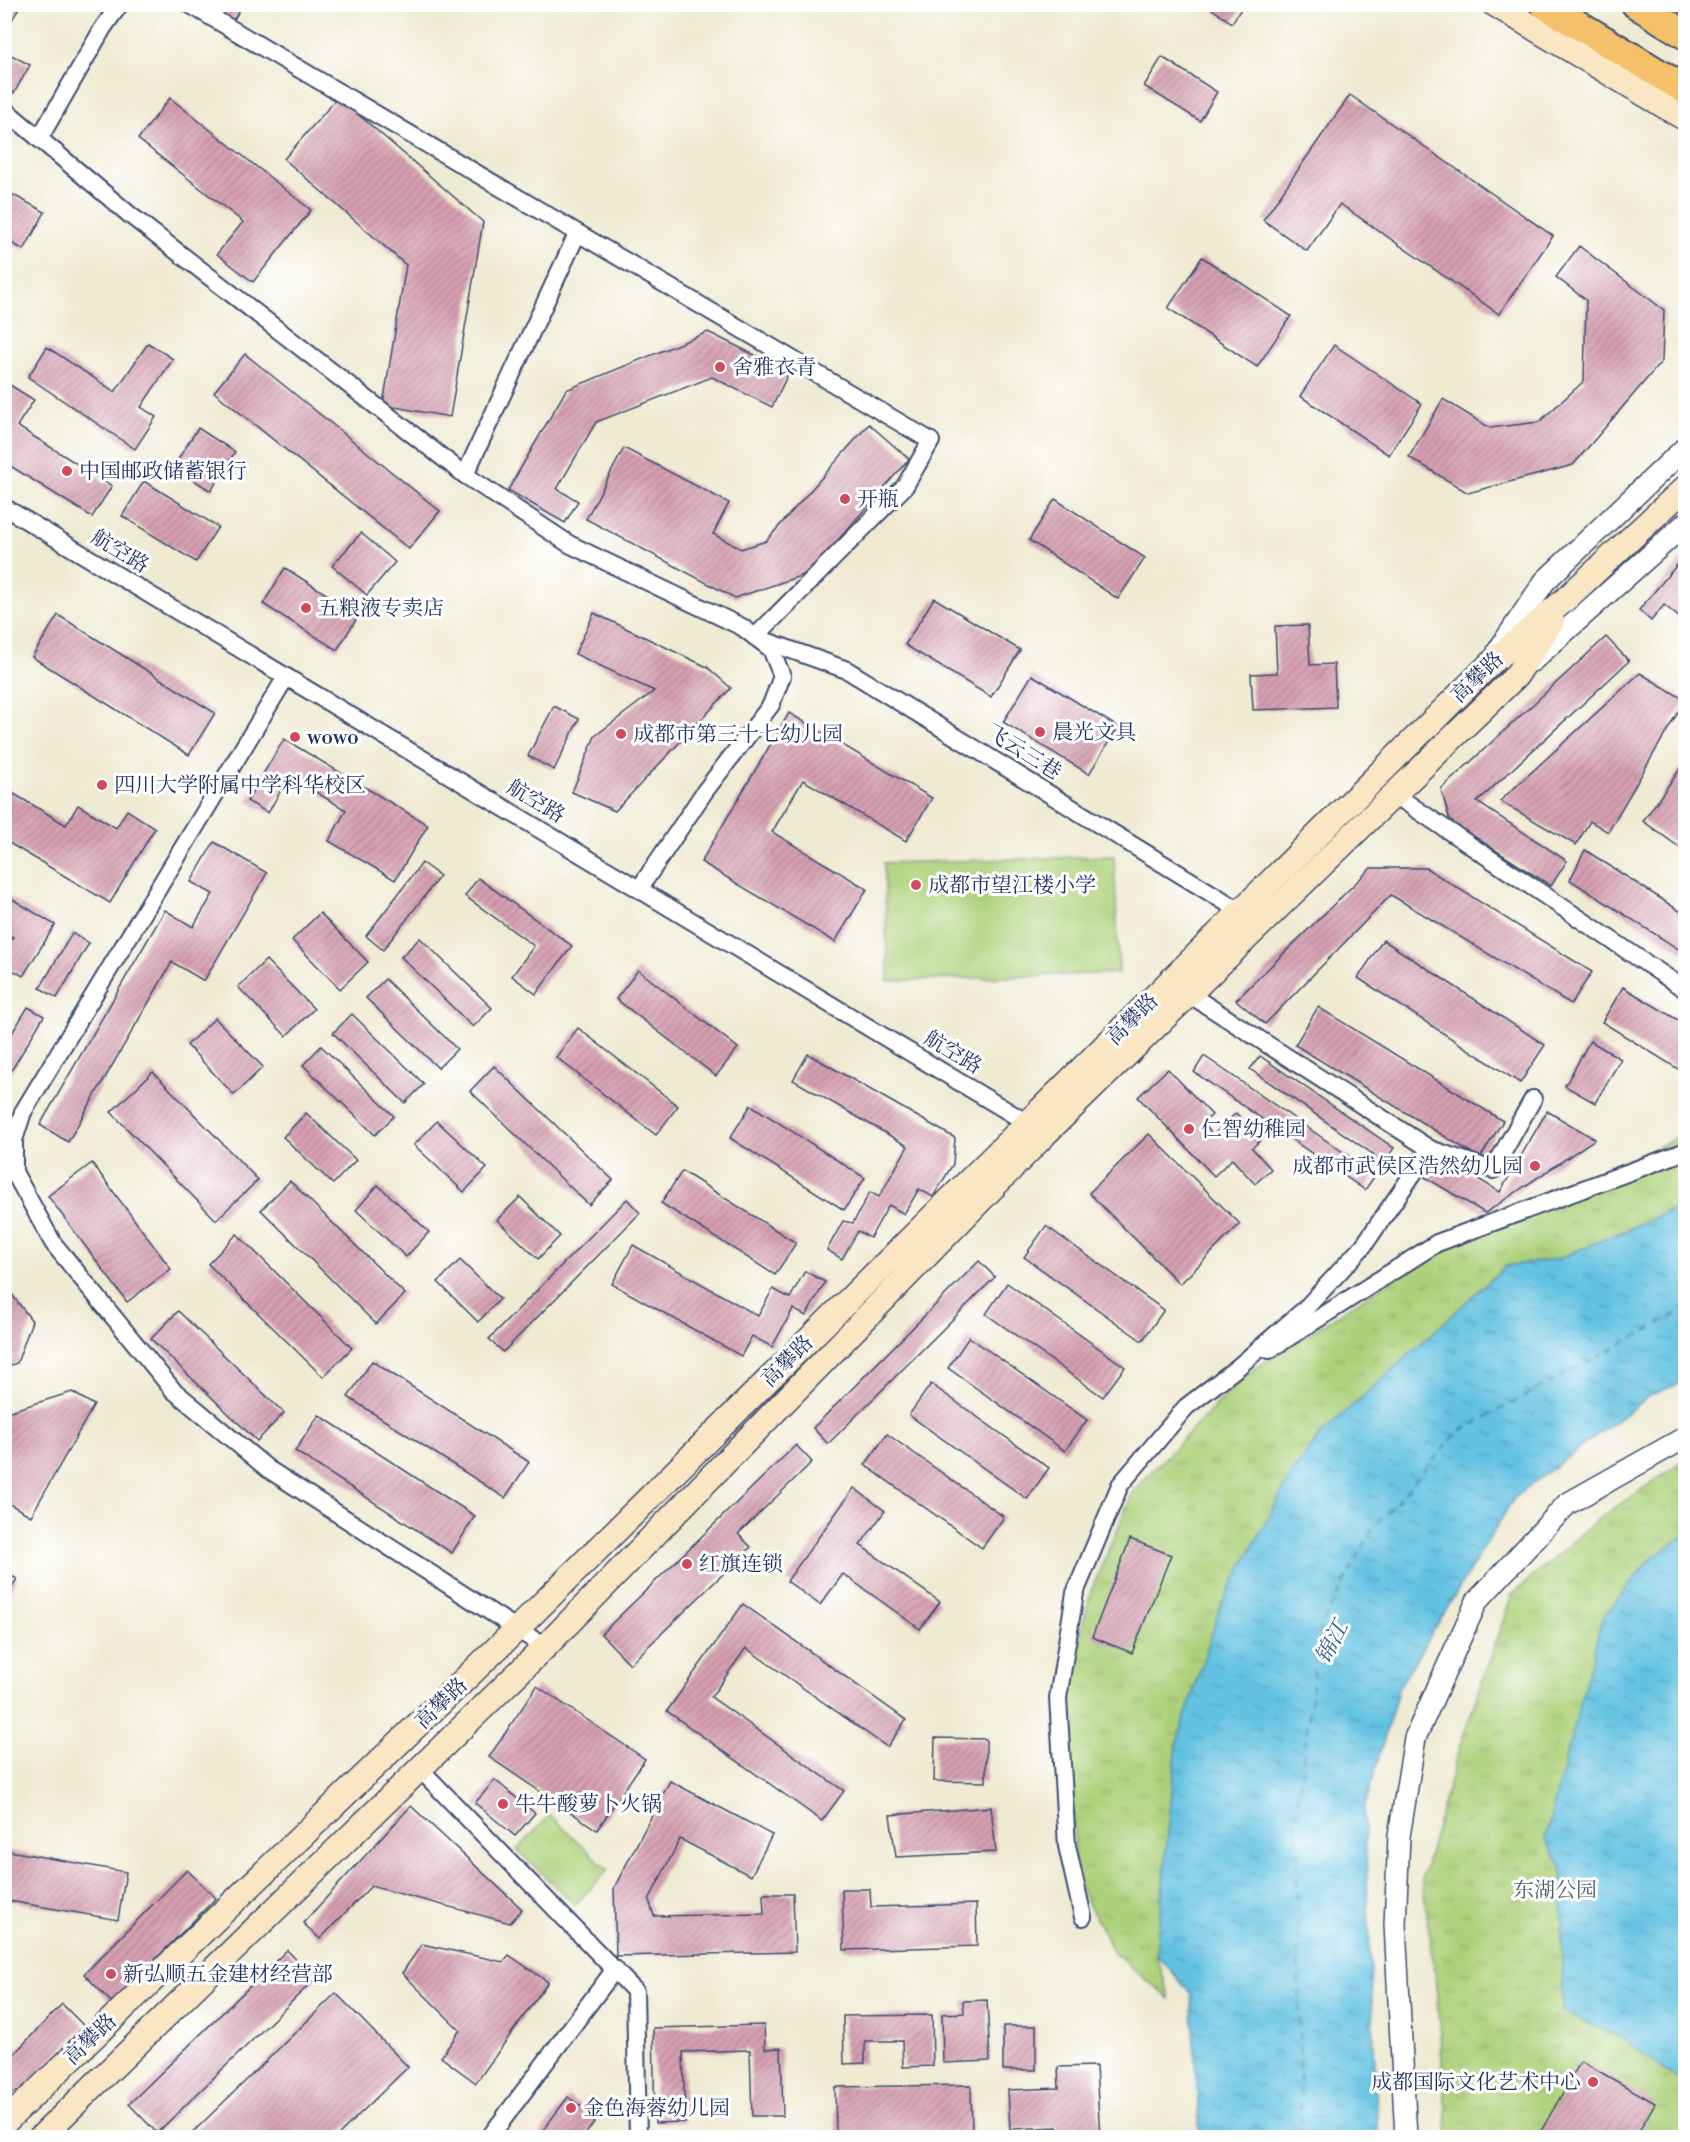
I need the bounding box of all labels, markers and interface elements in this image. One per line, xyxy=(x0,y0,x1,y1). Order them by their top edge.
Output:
place label: 舍雅衣青 xyxy=(732,355,816,381)
marker: 舍雅衣青 xyxy=(713,360,727,374)
place label: 中国邮政储蓄银行 xyxy=(79,459,247,485)
marker: 中国邮政储蓄银行 xyxy=(60,464,74,478)
place label: 开瓶 xyxy=(857,487,899,513)
marker: 开瓶 xyxy=(838,492,852,506)
street label: 航空路 xyxy=(86,524,153,579)
place label: 五粮液专卖店 xyxy=(318,596,444,622)
marker: 五粮液专卖店 xyxy=(299,601,313,615)
street label: 高攀路 xyxy=(1446,646,1509,709)
street label: 飞云三巷 xyxy=(981,720,1066,786)
place label: 晨光文具 xyxy=(1052,720,1136,746)
place label: 成都市第三十七幼儿园 xyxy=(633,722,843,748)
place label: wowo xyxy=(306,725,359,751)
marker: 晨光文具 xyxy=(1033,725,1047,739)
marker: 成都市第三十七幼儿园 xyxy=(614,727,628,741)
marker: wowo xyxy=(288,730,302,744)
place label: 四川大学附属中学科华校区 xyxy=(114,773,366,799)
street label: 航空路 xyxy=(502,774,569,829)
marker: 四川大学附属中学科华校区 xyxy=(95,778,109,792)
place label: 成都市望江楼小学 xyxy=(928,873,1096,899)
marker: 成都市望江楼小学 xyxy=(909,878,923,892)
street label: 高攀路 xyxy=(1101,988,1164,1051)
street label: 航空路 xyxy=(919,1025,986,1080)
place label: 仁智幼稚园 xyxy=(1201,1117,1306,1143)
marker: 仁智幼稚园 xyxy=(1182,1122,1196,1136)
place label: 成都市武侯区浩然幼儿园 xyxy=(1292,1154,1523,1180)
marker: 成都市武侯区浩然幼儿园 xyxy=(1528,1159,1542,1173)
street label: 高攀路 xyxy=(756,1330,819,1393)
place label: 红旗连锁 xyxy=(699,1552,783,1578)
marker: 红旗连锁 xyxy=(680,1557,694,1571)
water label: 锦江 xyxy=(1310,1614,1356,1668)
street label: 高攀路 xyxy=(410,1672,473,1735)
place label: 牛牛酸萝卜火锅 xyxy=(515,1792,662,1818)
marker: 牛牛酸萝卜火锅 xyxy=(496,1797,510,1811)
park label: 东湖公园 xyxy=(1513,1878,1597,1904)
place label: 新弘顺五金建材经营部 xyxy=(123,1962,333,1988)
marker: 新弘顺五金建材经营部 xyxy=(104,1967,118,1981)
street label: 高攀路 xyxy=(59,2008,122,2071)
place label: 成都国际文化艺术中心 xyxy=(1371,2070,1581,2096)
marker: 成都国际文化艺术中心 xyxy=(1586,2075,1600,2089)
place label: 金色海蓉幼儿园 xyxy=(583,2096,730,2122)
marker: 金色海蓉幼儿园 xyxy=(564,2101,578,2115)

